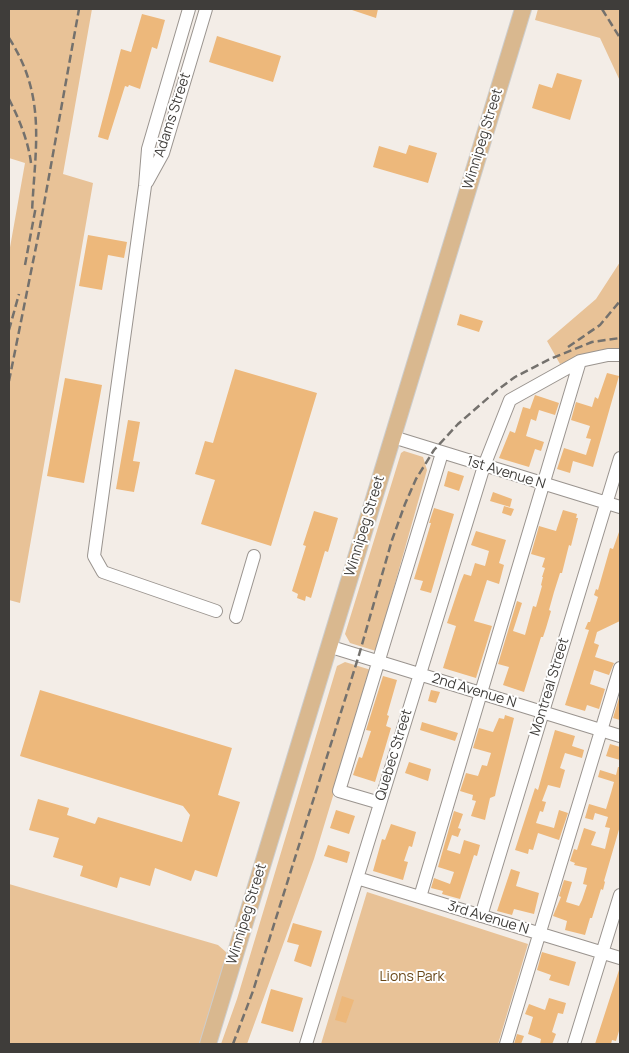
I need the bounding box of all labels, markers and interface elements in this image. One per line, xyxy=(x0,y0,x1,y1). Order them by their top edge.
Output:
street label: Adams Street xyxy=(151,71,195,159)
street label: Winnipeg Street xyxy=(460,86,506,192)
street label: 1st Avenue N xyxy=(465,453,547,493)
street label: Winnipeg Street xyxy=(342,473,388,579)
street label: Montreal Street xyxy=(527,636,573,738)
street label: 2nd Avenue N xyxy=(430,670,518,712)
street label: Quebec Street xyxy=(372,707,416,803)
street label: Winnipeg Street xyxy=(224,861,270,967)
street label: 3rd Avenue N xyxy=(445,898,531,938)
park label: Lions Park xyxy=(379,969,445,985)

